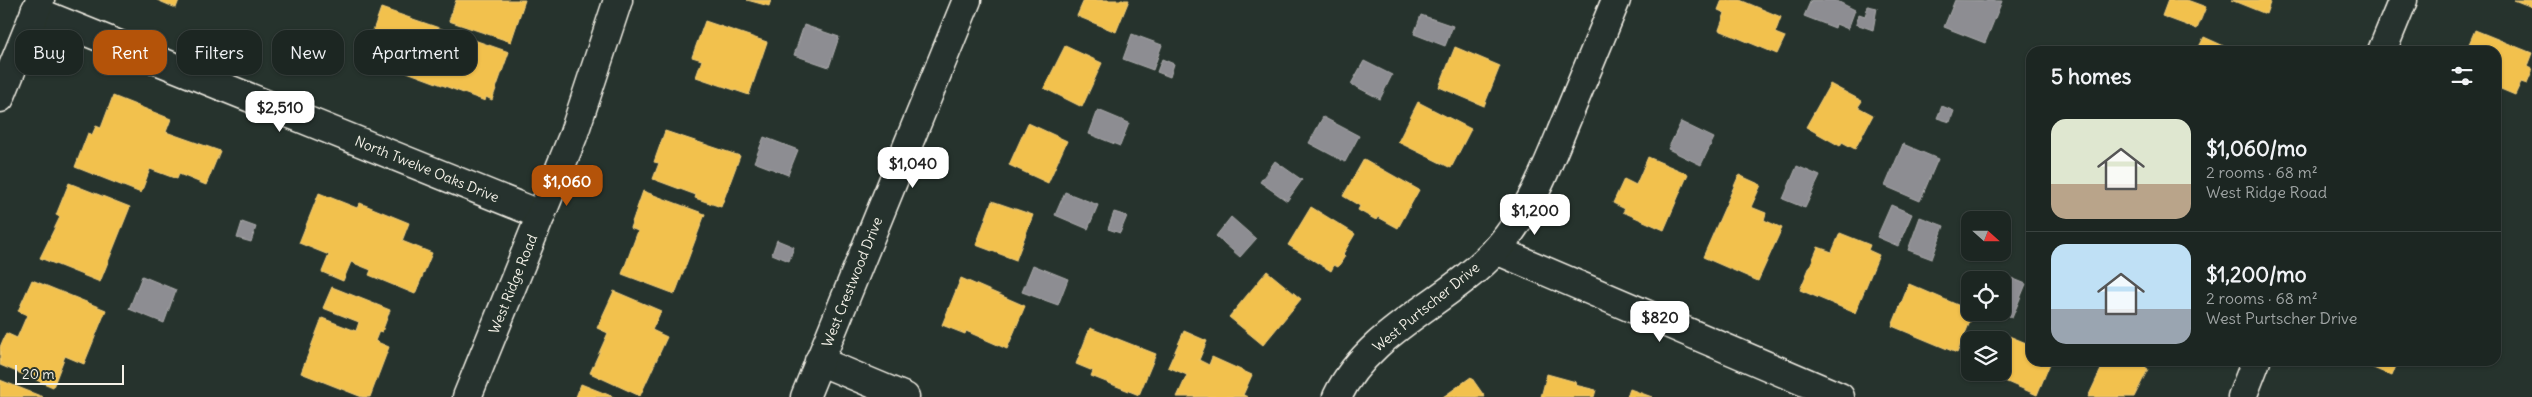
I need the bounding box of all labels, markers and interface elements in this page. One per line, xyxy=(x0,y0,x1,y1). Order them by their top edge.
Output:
chip: Buy xyxy=(15,30,83,75)
chip: Rent xyxy=(93,30,167,75)
chip: Filters xyxy=(177,30,262,75)
chip: New xyxy=(272,30,344,75)
chip: Apartment xyxy=(354,30,477,75)
icon: filters xyxy=(2448,62,2476,90)
text: 5 homes xyxy=(2051,63,2131,90)
pin: $2,510 xyxy=(239,90,321,133)
text: $2,510 xyxy=(256,97,304,117)
street label: North Twelve Oaks Drive xyxy=(352,132,502,206)
text: $1,060/mo xyxy=(2206,135,2307,162)
icon: home xyxy=(2091,139,2151,199)
pin: $1,040 xyxy=(872,146,954,189)
text: $1,040 xyxy=(889,153,937,173)
text: 2 rooms · 68 m² xyxy=(2206,162,2318,182)
pin: $1,060 xyxy=(526,164,608,207)
text: $1,060 xyxy=(543,171,591,191)
text: West Ridge Road xyxy=(2206,182,2327,202)
pin: $1,200 xyxy=(1494,194,1576,236)
text: $1,200 xyxy=(1511,200,1559,220)
north arrow xyxy=(1961,211,2011,261)
map controls xyxy=(1961,211,2011,381)
street label: West Crestwood Drive xyxy=(818,214,886,350)
street label: West Ridge Road xyxy=(485,232,541,336)
street label: West Purtscher Drive xyxy=(1369,258,1483,356)
text: $1,200/mo xyxy=(2206,261,2307,288)
icon: home xyxy=(2091,264,2151,324)
button: locate xyxy=(1961,271,2011,321)
text: 2 rooms · 68 m² xyxy=(2206,288,2318,308)
pin: $820 xyxy=(1630,300,1690,343)
text: $820 xyxy=(1641,307,1679,327)
text: West Purtscher Drive xyxy=(2206,308,2357,328)
button: layers xyxy=(1961,331,2011,381)
scale bar xyxy=(15,362,124,385)
text: 20 m xyxy=(22,365,55,383)

